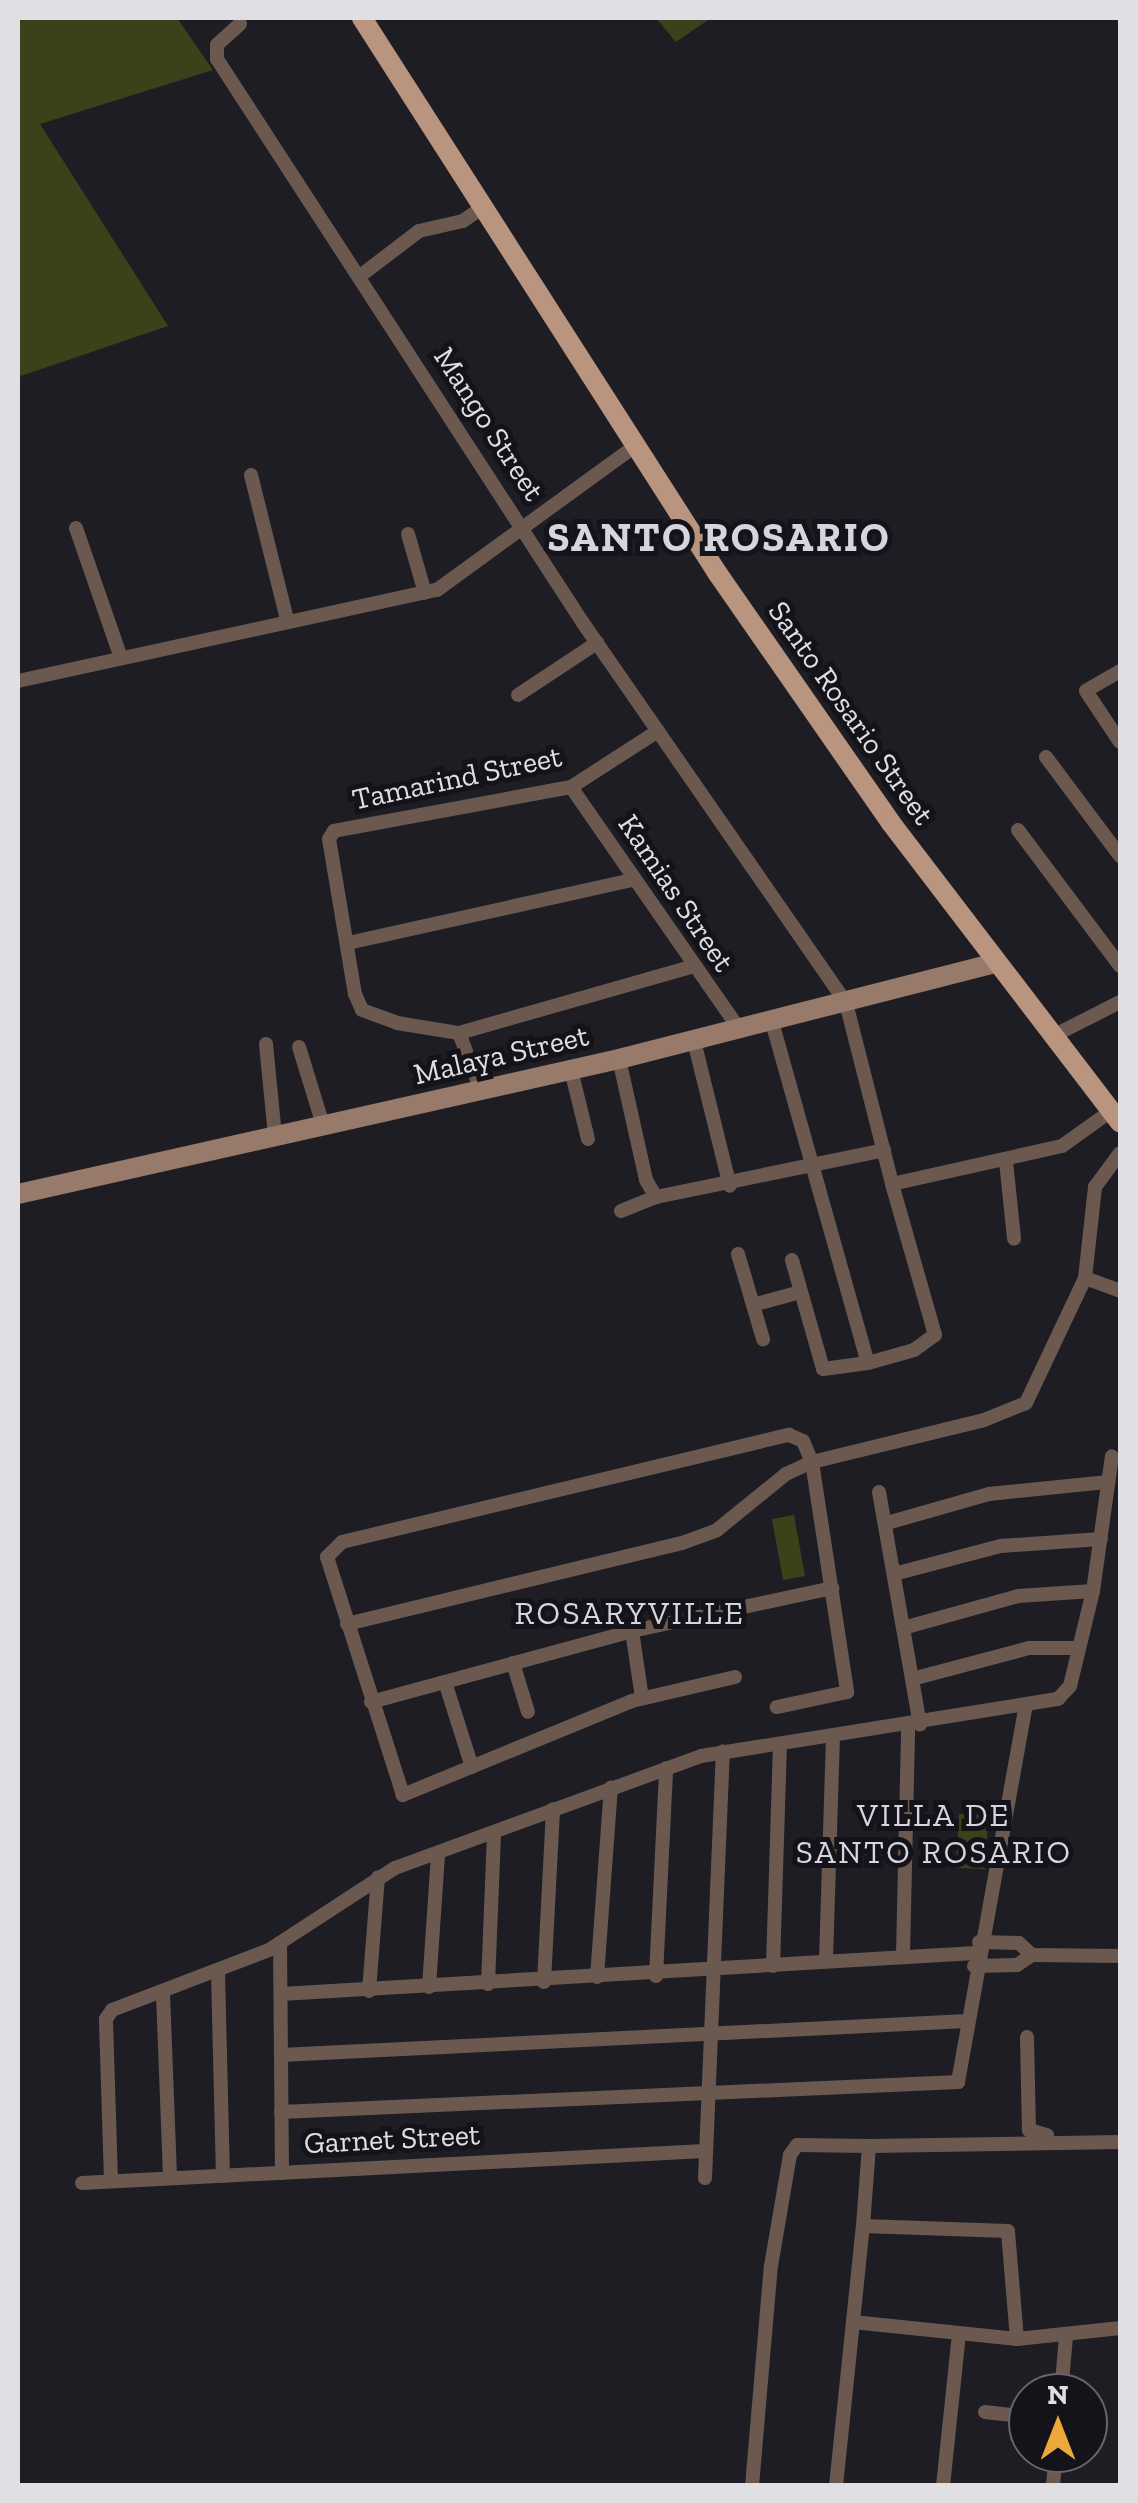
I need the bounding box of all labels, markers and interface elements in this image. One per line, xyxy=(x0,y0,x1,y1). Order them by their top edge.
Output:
street label: Mango Street xyxy=(426,341,552,507)
district label: SANTO ROSARIO xyxy=(547,513,891,561)
street label: Santo Rosario Street xyxy=(760,594,942,832)
street label: Tamarind Street xyxy=(349,738,565,818)
street label: Kamias Street xyxy=(610,808,742,978)
street label: Malaya Street xyxy=(410,1017,592,1093)
district label: ROSARYVILLE xyxy=(515,1594,745,1632)
district label: VILLA DE SANTO ROSARIO xyxy=(796,1797,1072,1872)
street label: Garnet Street xyxy=(303,2116,481,2162)
north arrow xyxy=(1008,2373,1108,2473)
text: N xyxy=(1047,2378,1069,2411)

